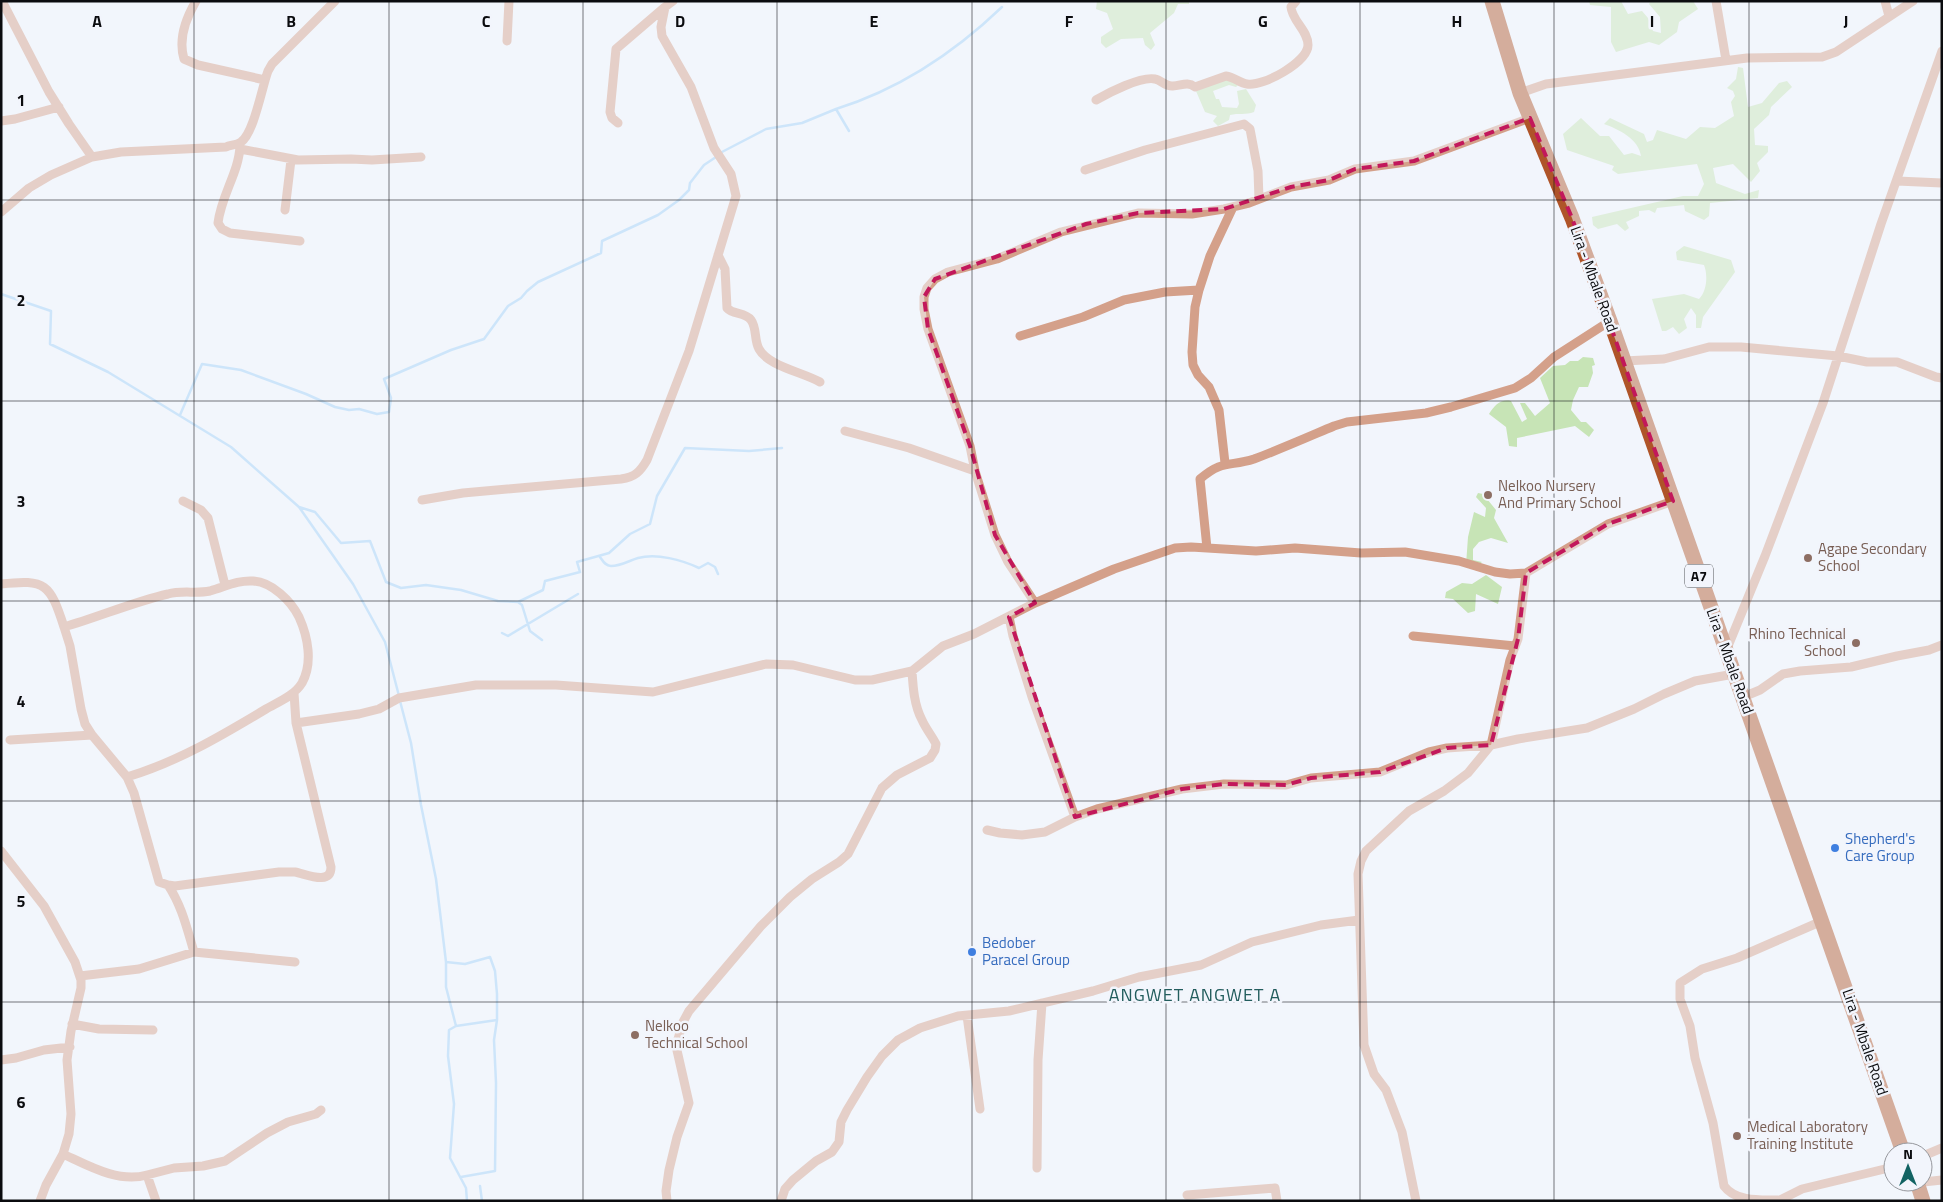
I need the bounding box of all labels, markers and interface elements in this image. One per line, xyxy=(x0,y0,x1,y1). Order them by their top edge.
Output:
text: A xyxy=(92,9,102,33)
text: B xyxy=(286,9,296,33)
text: C xyxy=(482,9,491,33)
text: D xyxy=(675,9,685,33)
text: E xyxy=(870,9,879,33)
text: F xyxy=(1065,9,1074,33)
text: G xyxy=(1258,9,1268,33)
text: H xyxy=(1452,9,1462,33)
text: I xyxy=(1650,9,1654,33)
text: J xyxy=(1844,9,1848,33)
text: 1 xyxy=(17,88,25,112)
street label: Lira - Mbale Road xyxy=(1565,223,1624,335)
text: 2 xyxy=(17,288,25,312)
place label: Nelkoo Nursery And Primary School xyxy=(1498,474,1621,514)
text: 3 xyxy=(17,489,25,513)
marker: Nelkoo Nursery And Primary School xyxy=(1482,489,1494,501)
place label: Agape Secondary School xyxy=(1818,537,1927,577)
marker: Agape Secondary School xyxy=(1802,552,1814,564)
road number: A7 xyxy=(1685,564,1713,588)
street label: Lira - Mbale Road xyxy=(1701,605,1760,717)
place label: Rhino Technical School xyxy=(1749,622,1846,662)
marker: Rhino Technical School xyxy=(1850,637,1862,649)
text: 4 xyxy=(17,689,26,713)
place label: Shepherd's Care Group xyxy=(1845,827,1915,867)
marker: Shepherd's Care Group xyxy=(1829,842,1841,854)
text: 5 xyxy=(17,889,26,913)
place label: Bedober Paracel Group xyxy=(982,931,1070,971)
marker: Bedober Paracel Group xyxy=(966,946,978,958)
district label: ANGWET ANGWET A xyxy=(1109,981,1281,1008)
street label: Lira - Mbale Road xyxy=(1837,986,1894,1098)
place label: Nelkoo Technical School xyxy=(645,1014,748,1054)
marker: Nelkoo Technical School xyxy=(629,1029,641,1041)
text: 6 xyxy=(17,1090,26,1114)
place label: Medical Laboratory Training Institute xyxy=(1747,1115,1868,1155)
marker: Medical Laboratory Training Institute xyxy=(1731,1130,1743,1142)
north arrow xyxy=(1883,1142,1933,1192)
text: N xyxy=(1903,1143,1913,1164)

